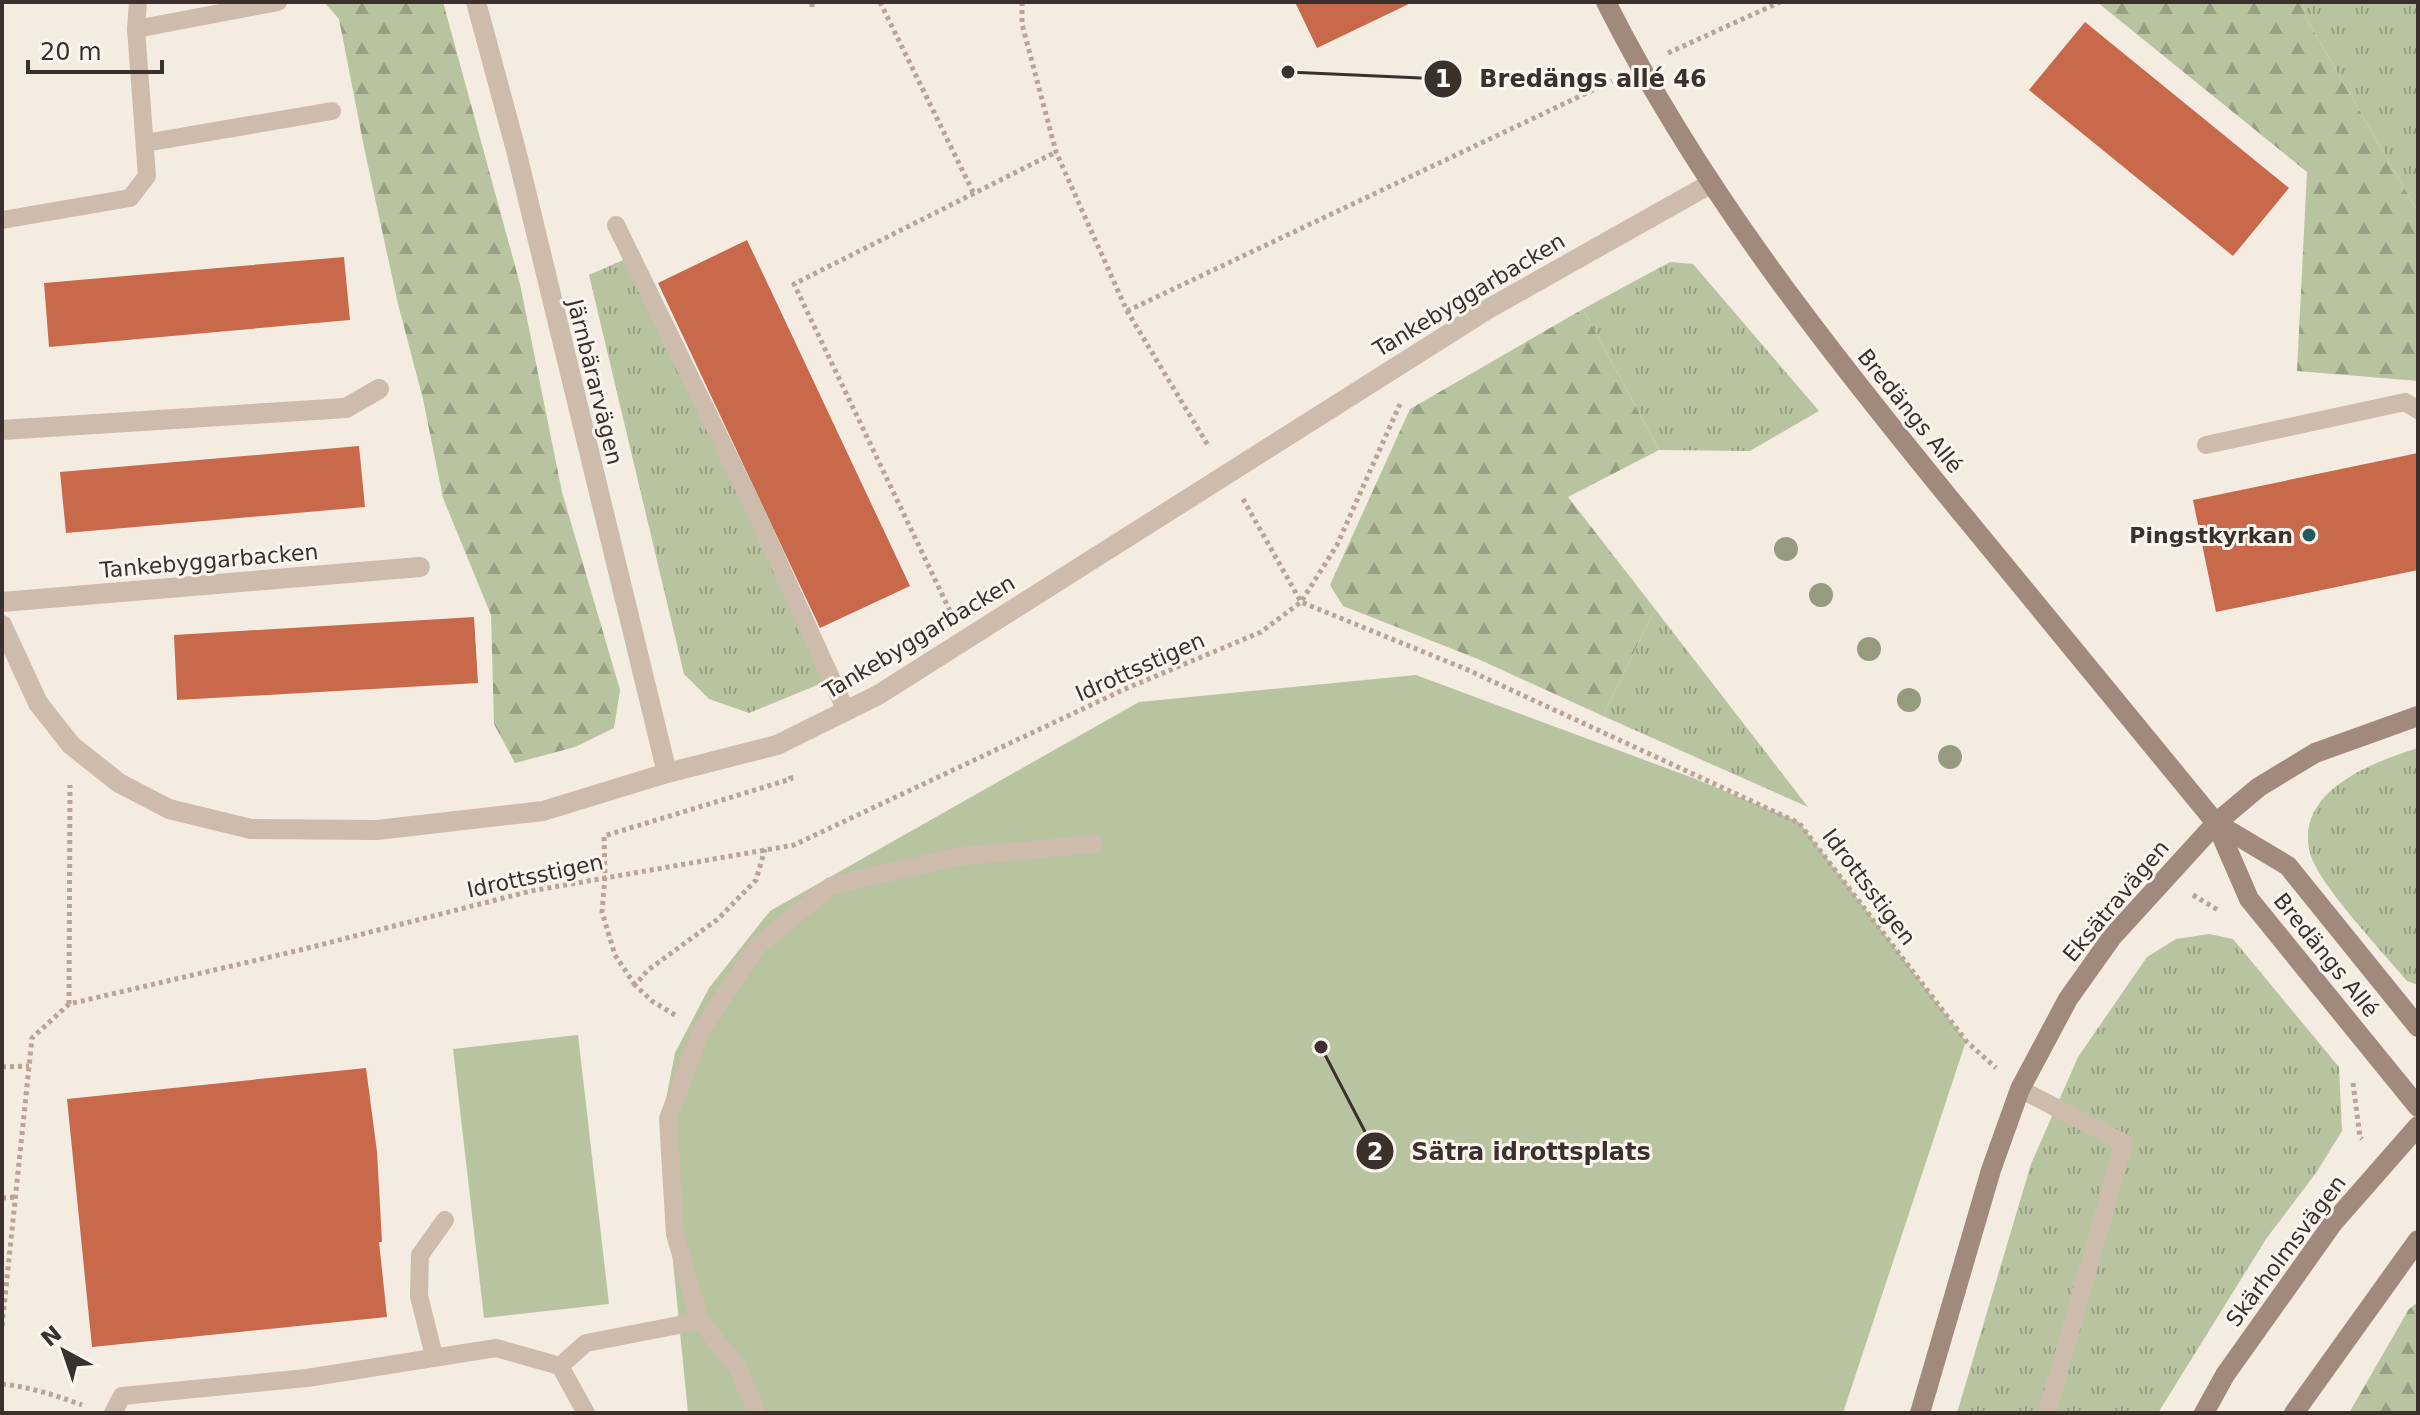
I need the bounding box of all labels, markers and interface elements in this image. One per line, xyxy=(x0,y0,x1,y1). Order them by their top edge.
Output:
scale bar xyxy=(28,24,162,74)
text: 20 m xyxy=(40,38,102,66)
callout: Bredängs allé 46 xyxy=(1423,55,1723,103)
text: 1 xyxy=(1435,65,1451,93)
text: Bredängs allé 46 xyxy=(1479,65,1707,93)
street label: Tankebyggarbacken xyxy=(1368,228,1569,363)
street label: Järnbärarvägen xyxy=(562,295,628,467)
street label: Bredängs Allé xyxy=(1853,344,1967,478)
place label: Pingstkyrkan xyxy=(2129,523,2293,548)
marker: Pingstkyrkan xyxy=(2300,526,2318,544)
street label: Tankebyggarbacken xyxy=(98,539,319,583)
street label: Tankebyggarbacken xyxy=(818,570,1019,705)
street label: Idrottsstigen xyxy=(1071,627,1209,707)
street label: Idrottsstigen xyxy=(1817,824,1921,950)
street label: Eksätravägen xyxy=(2058,835,2174,967)
street label: Idrottsstigen xyxy=(464,849,606,903)
street label: Bredängs Allé xyxy=(2269,888,2383,1022)
callout: Sätra idrottsplats xyxy=(1355,1127,1667,1175)
text: 2 xyxy=(1367,1138,1383,1166)
text: Sätra idrottsplats xyxy=(1411,1138,1651,1166)
street label: Skärholmsvägen xyxy=(2221,1170,2351,1332)
north arrow xyxy=(24,1311,104,1391)
text: N xyxy=(36,1321,67,1352)

